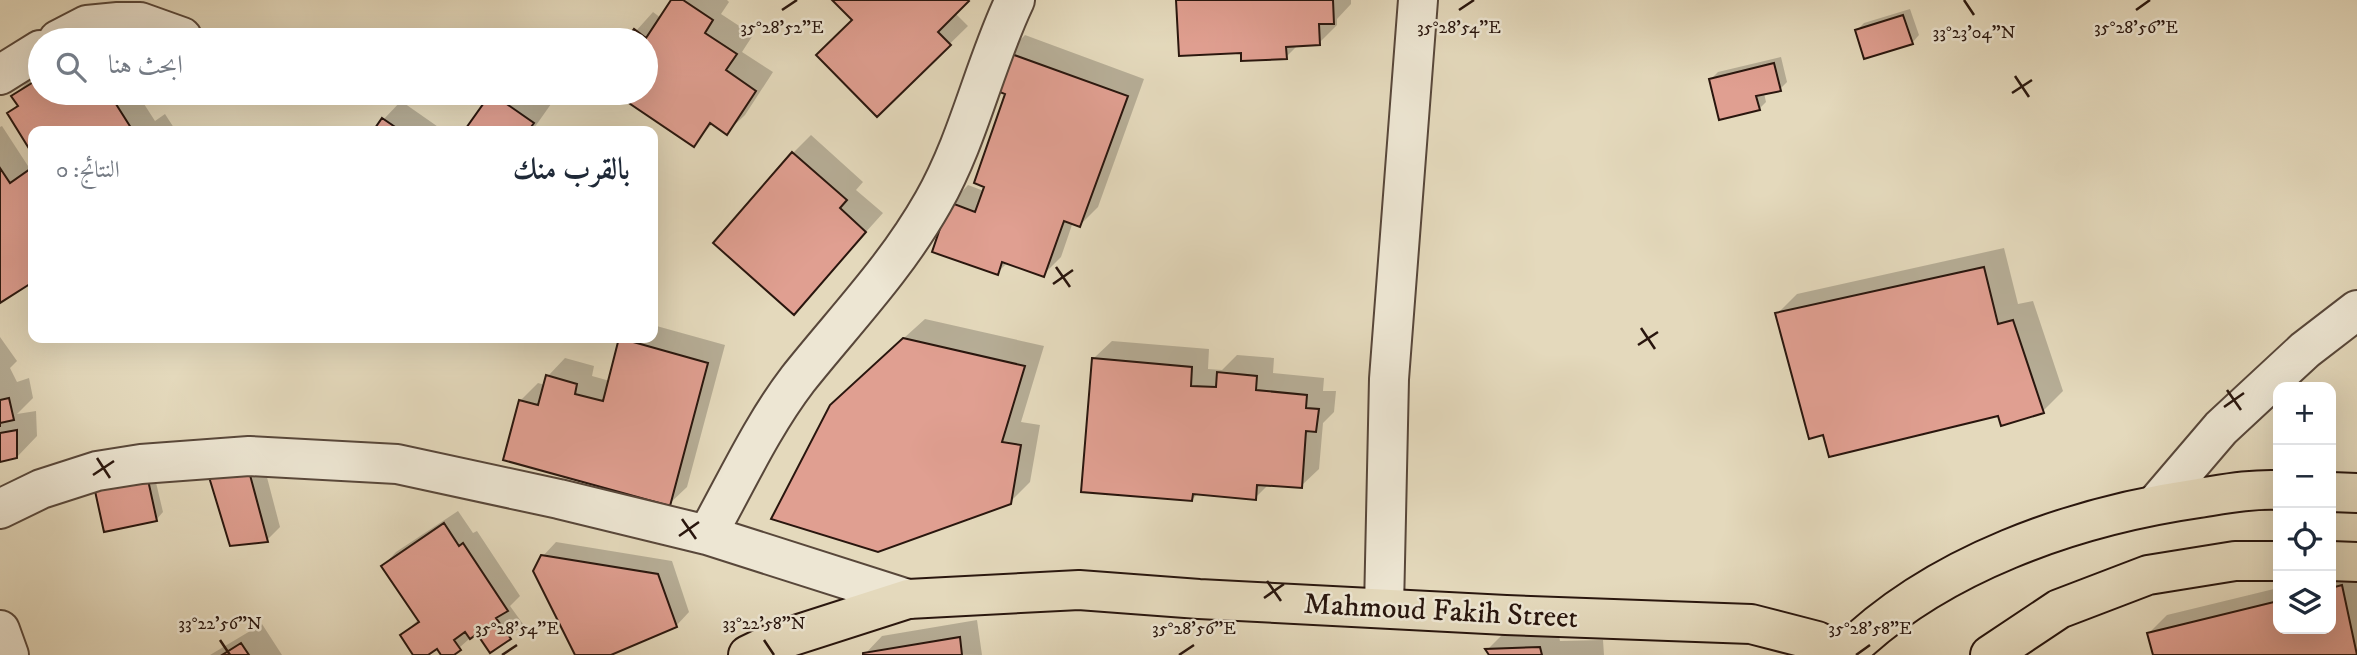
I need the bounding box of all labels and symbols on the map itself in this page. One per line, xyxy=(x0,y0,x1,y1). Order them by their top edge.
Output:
text: 35°28'52"E xyxy=(740,17,824,39)
text: 35°28'54"E xyxy=(1417,17,1501,39)
text: 35°28'56"E xyxy=(2094,17,2178,39)
text: 33°23'04"N xyxy=(1932,22,2016,44)
street label: Mahmoud Fakih Street xyxy=(1303,586,1579,637)
text: 33°22'56"N xyxy=(178,613,262,635)
text: 33°22'58"N xyxy=(722,613,806,635)
text: 35°28'54"E xyxy=(475,618,559,640)
text: 35°28'56"E xyxy=(1152,618,1236,640)
text: 35°28'58"E xyxy=(1828,618,1912,640)

